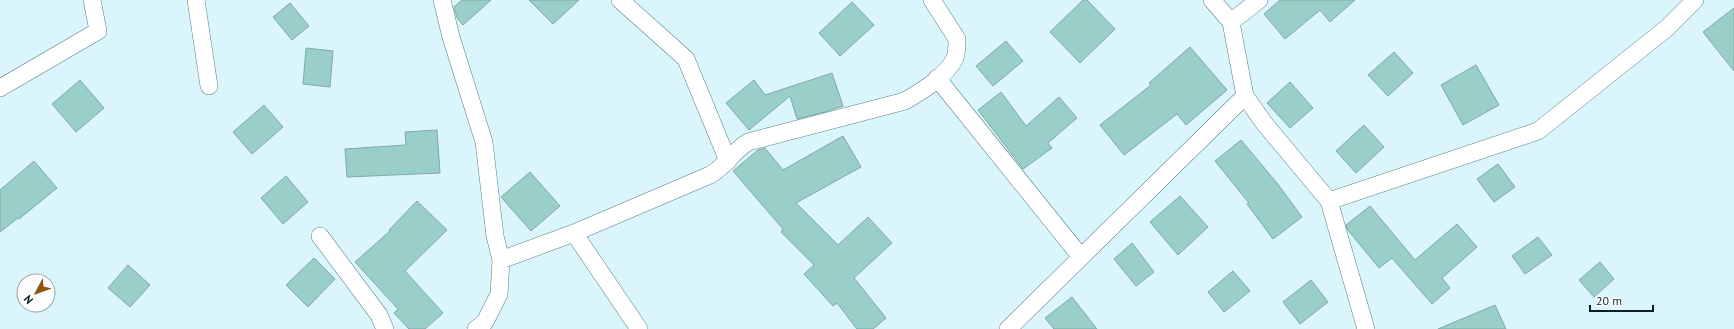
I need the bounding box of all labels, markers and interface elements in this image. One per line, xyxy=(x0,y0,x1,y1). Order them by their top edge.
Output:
north arrow xyxy=(16,273,56,313)
scale bar xyxy=(1590,287,1653,313)
text: N xyxy=(21,292,36,307)
text: 20 m xyxy=(1596,293,1622,308)

